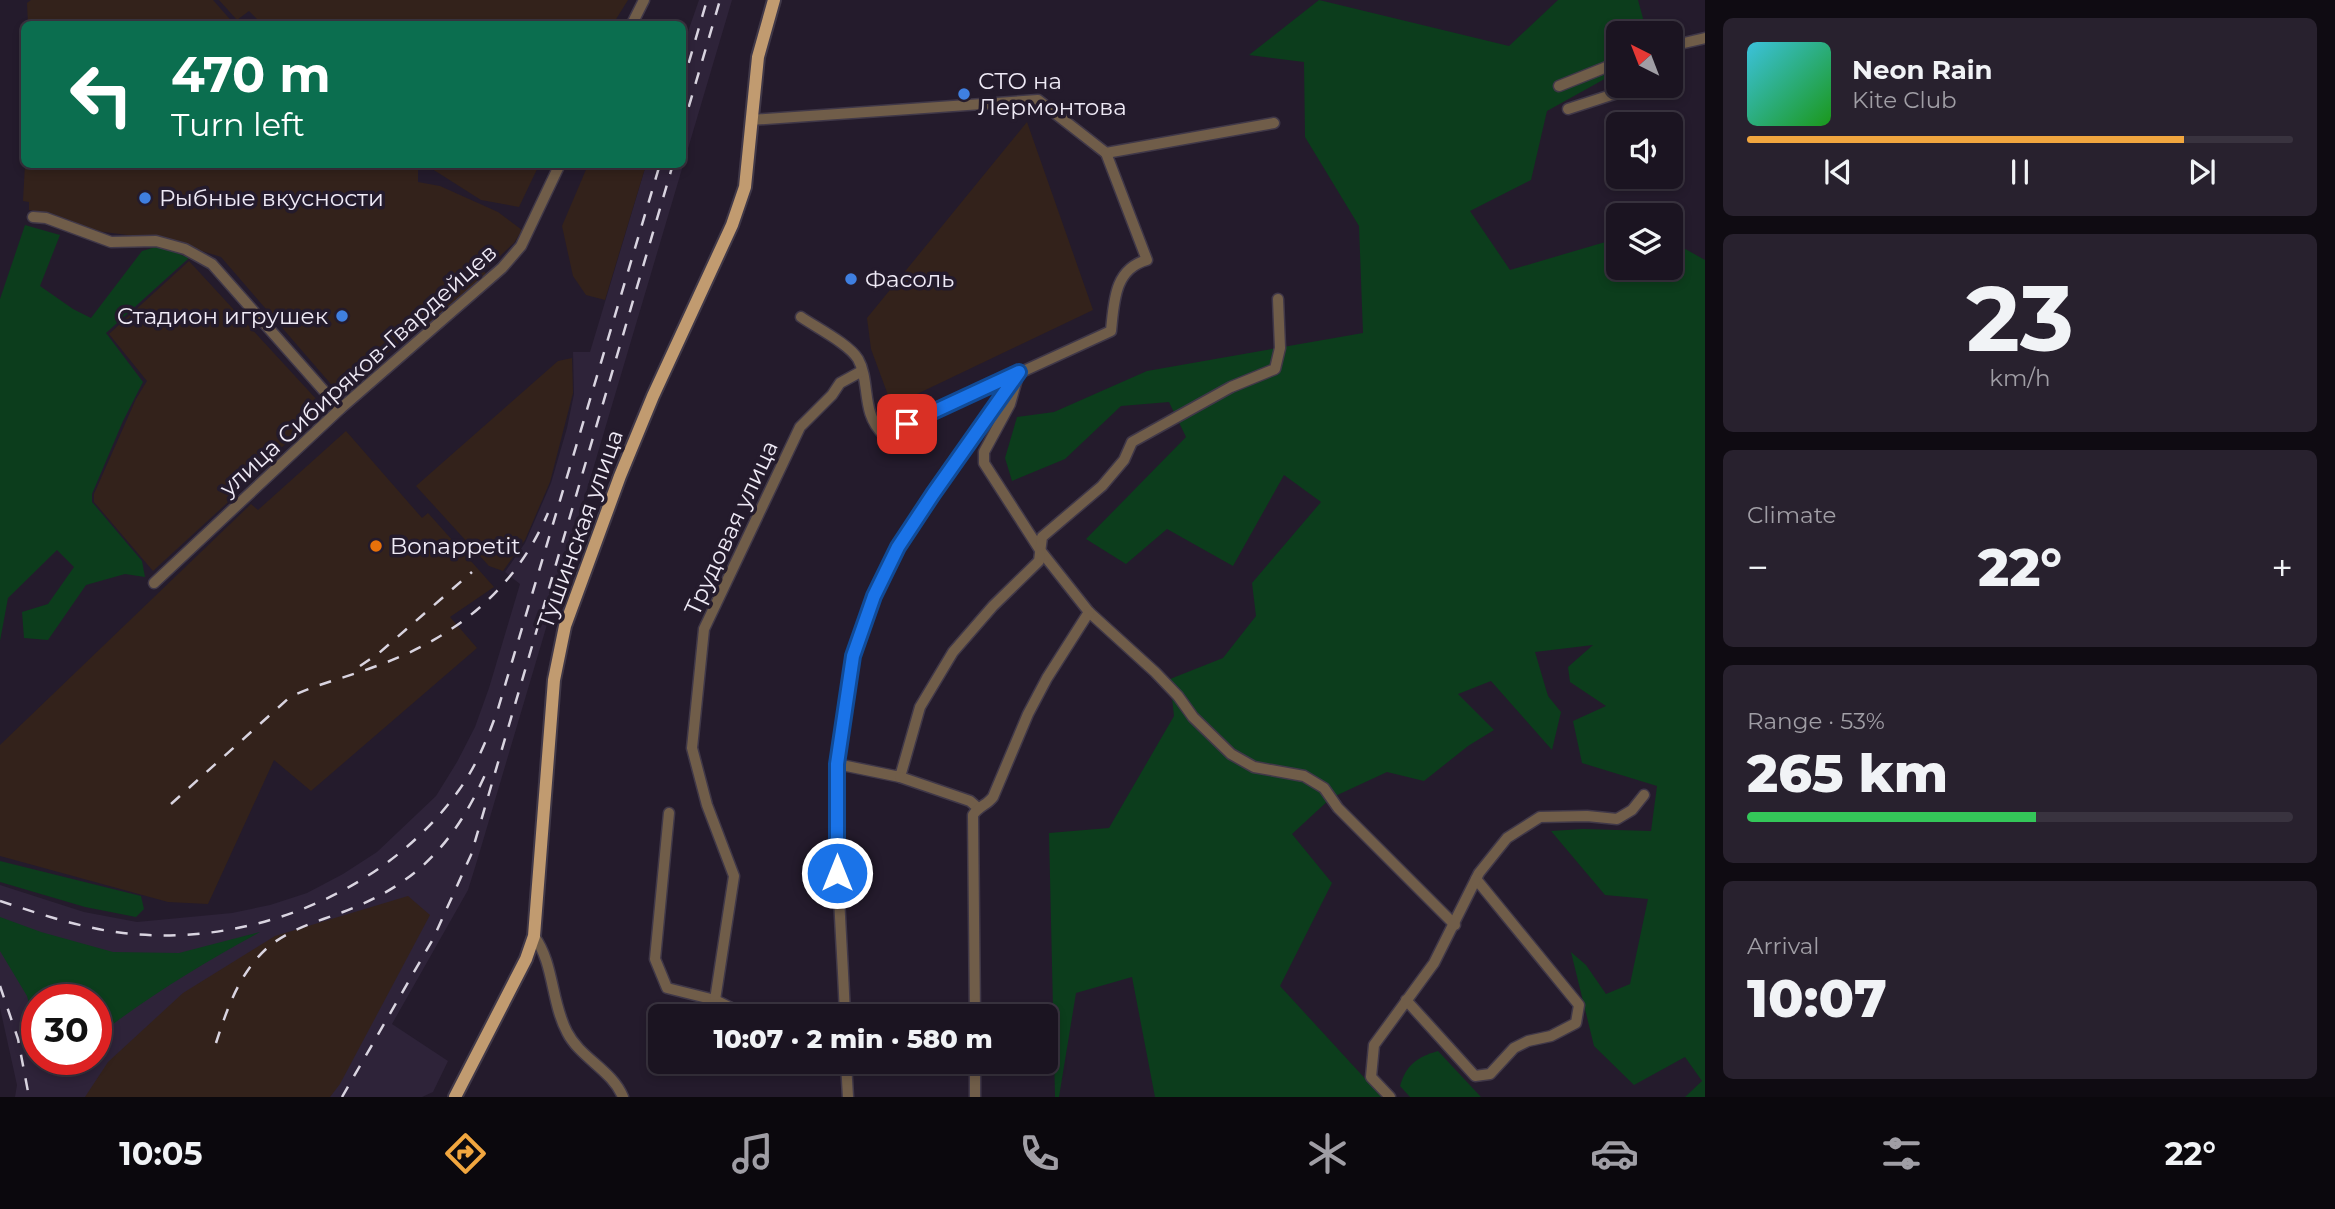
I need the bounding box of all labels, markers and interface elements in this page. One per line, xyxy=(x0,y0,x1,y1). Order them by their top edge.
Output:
north arrow xyxy=(1606,21,1684,98)
map controls xyxy=(1606,21,1683,280)
text: 470 m xyxy=(171,45,331,104)
icon: left xyxy=(56,49,147,140)
text: Neon Rain xyxy=(1852,54,1993,86)
place label: СТО на Лермонтова xyxy=(978,67,1127,121)
marker: СТО на Лермонтова xyxy=(956,86,972,102)
text: Kite Club xyxy=(1852,86,1957,114)
text: Turn left xyxy=(171,105,305,144)
button: sound xyxy=(1606,112,1683,189)
icon: previous xyxy=(1819,153,1857,191)
icon: pause xyxy=(2001,153,2039,191)
icon: next xyxy=(2183,153,2221,191)
place label: Рыбные вкусности xyxy=(159,184,384,212)
marker: Рыбные вкусности xyxy=(137,190,153,206)
button: layers xyxy=(1606,203,1683,280)
street label: улица Сибиряков-Гвардейцев xyxy=(213,238,502,503)
text: 23 xyxy=(1966,263,2074,374)
place label: Фасоль xyxy=(865,265,954,293)
marker: Фасоль xyxy=(843,271,859,287)
place label: Стадион игрушек xyxy=(117,302,329,330)
marker: Стадион игрушек xyxy=(334,308,350,324)
text: km/h xyxy=(1989,364,2051,392)
pin xyxy=(877,394,937,454)
icon: arrive xyxy=(888,405,926,443)
street label: Тушинская улица xyxy=(531,426,629,632)
street label: Трудовая улица xyxy=(678,436,784,620)
text: Climate xyxy=(1747,501,1836,529)
place label: Bonappetit xyxy=(390,532,521,560)
text: 22° xyxy=(1978,536,2062,599)
marker: Bonappetit xyxy=(368,538,384,554)
text: − xyxy=(1747,544,1769,591)
text: + xyxy=(2271,544,2293,591)
text: Range · 53% xyxy=(1747,707,1885,735)
text: 265 km xyxy=(1747,742,1948,805)
position arrow xyxy=(800,836,874,910)
text: Arrival xyxy=(1747,932,1820,960)
text: 10:07 xyxy=(1747,967,1887,1030)
speed limit sign: 30 xyxy=(21,984,112,1075)
text: 10:07 · 2 min · 580 m xyxy=(713,1023,993,1055)
icon: directions xyxy=(441,1129,490,1178)
icon: music xyxy=(728,1129,777,1178)
icon: phone xyxy=(1015,1129,1064,1178)
icon: climate xyxy=(1303,1129,1352,1178)
icon: car xyxy=(1590,1129,1639,1178)
icon: filters xyxy=(1877,1129,1926,1178)
text: 10:05 xyxy=(119,1134,203,1173)
text: 22° xyxy=(2165,1134,2216,1173)

